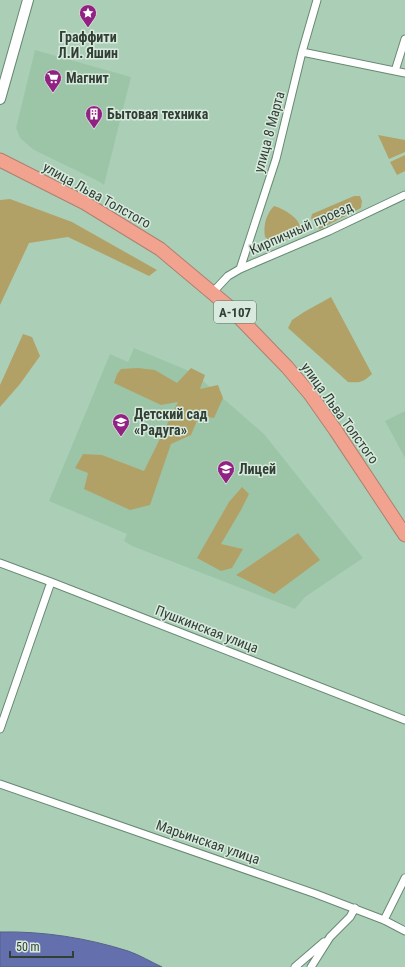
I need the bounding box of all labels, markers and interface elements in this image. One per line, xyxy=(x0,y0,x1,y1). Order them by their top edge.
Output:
place icon: Граффити Л.И. Яшин xyxy=(78,3,98,28)
place label: Граффити Л.И. Яшин xyxy=(58,29,118,61)
supermarket icon: Магнит xyxy=(43,68,63,93)
place label: Магнит xyxy=(66,70,109,86)
street label: улица 8 Марта xyxy=(250,90,288,174)
building icon: Бытовая техника xyxy=(84,104,104,129)
place label: Бытовая техника xyxy=(107,106,209,122)
street label: улица Льва Толстого xyxy=(40,159,154,231)
street label: Кирпичный проезд xyxy=(247,198,355,258)
road number: А-107 xyxy=(214,301,256,323)
street label: улица Льва Толстого xyxy=(298,359,382,467)
place label: Детский сад «Радуга» xyxy=(134,406,207,438)
school or university icon: Детский сад «Радуга» xyxy=(111,412,131,437)
school or university icon: Лицей xyxy=(216,459,236,484)
place label: Лицей xyxy=(239,461,276,477)
street label: Пушкинская улица xyxy=(153,602,261,656)
street label: Марьинская улица xyxy=(154,817,262,867)
scale bar xyxy=(10,933,73,959)
text: 50 m xyxy=(16,940,40,954)

